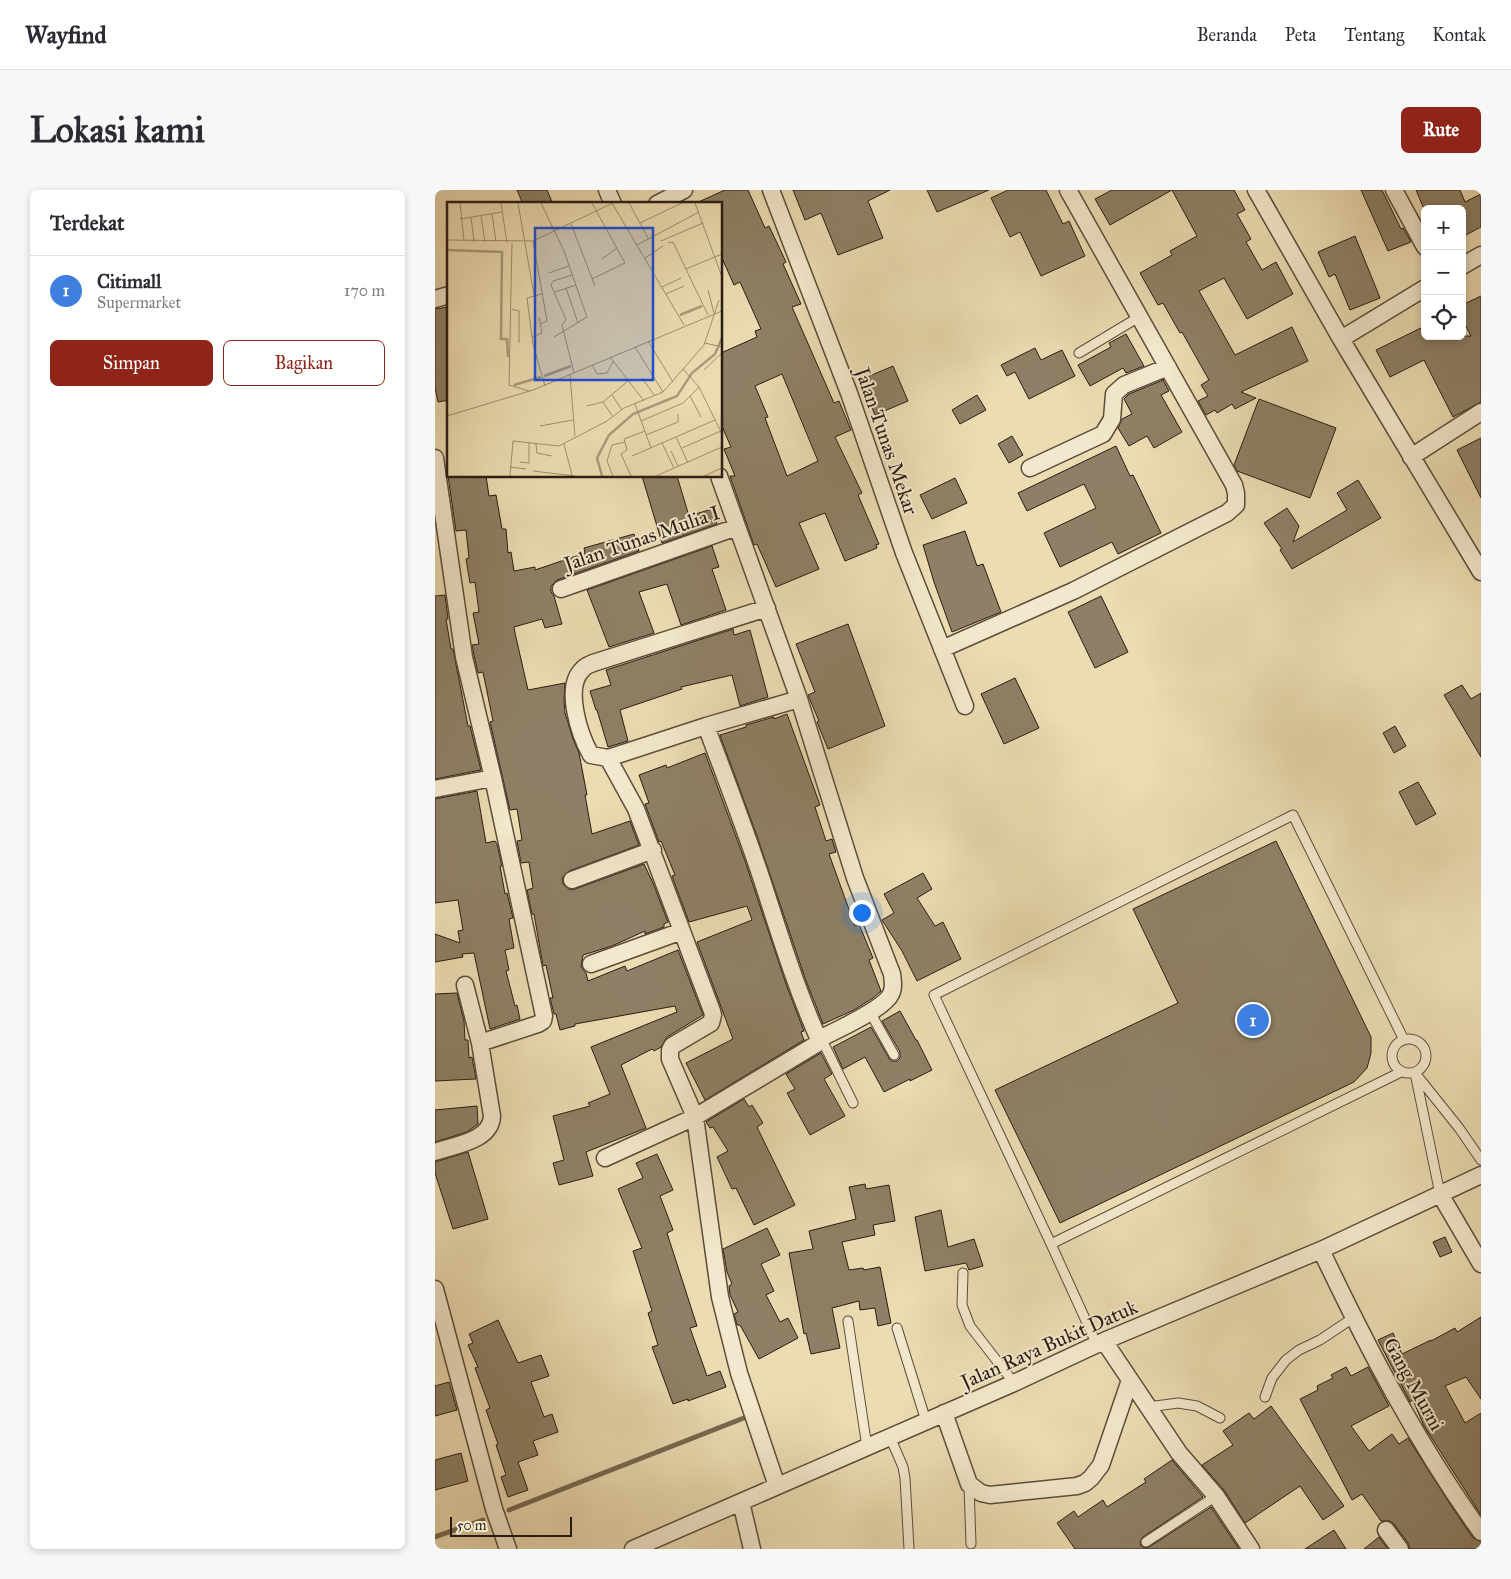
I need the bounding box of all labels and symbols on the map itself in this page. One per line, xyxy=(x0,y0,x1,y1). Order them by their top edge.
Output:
inset map xyxy=(447,202,723,478)
street label: Jalan Tunas Mekar xyxy=(849,362,924,518)
street label: Jalan Tunas Mulia I xyxy=(559,500,723,578)
your location xyxy=(849,900,875,926)
pin: 1 xyxy=(1237,1001,1269,1039)
street label: Jalan Raya Bukit Datuk xyxy=(955,1294,1142,1395)
street label: Gang Murni xyxy=(1378,1333,1450,1436)
scale bar xyxy=(450,1514,573,1537)

